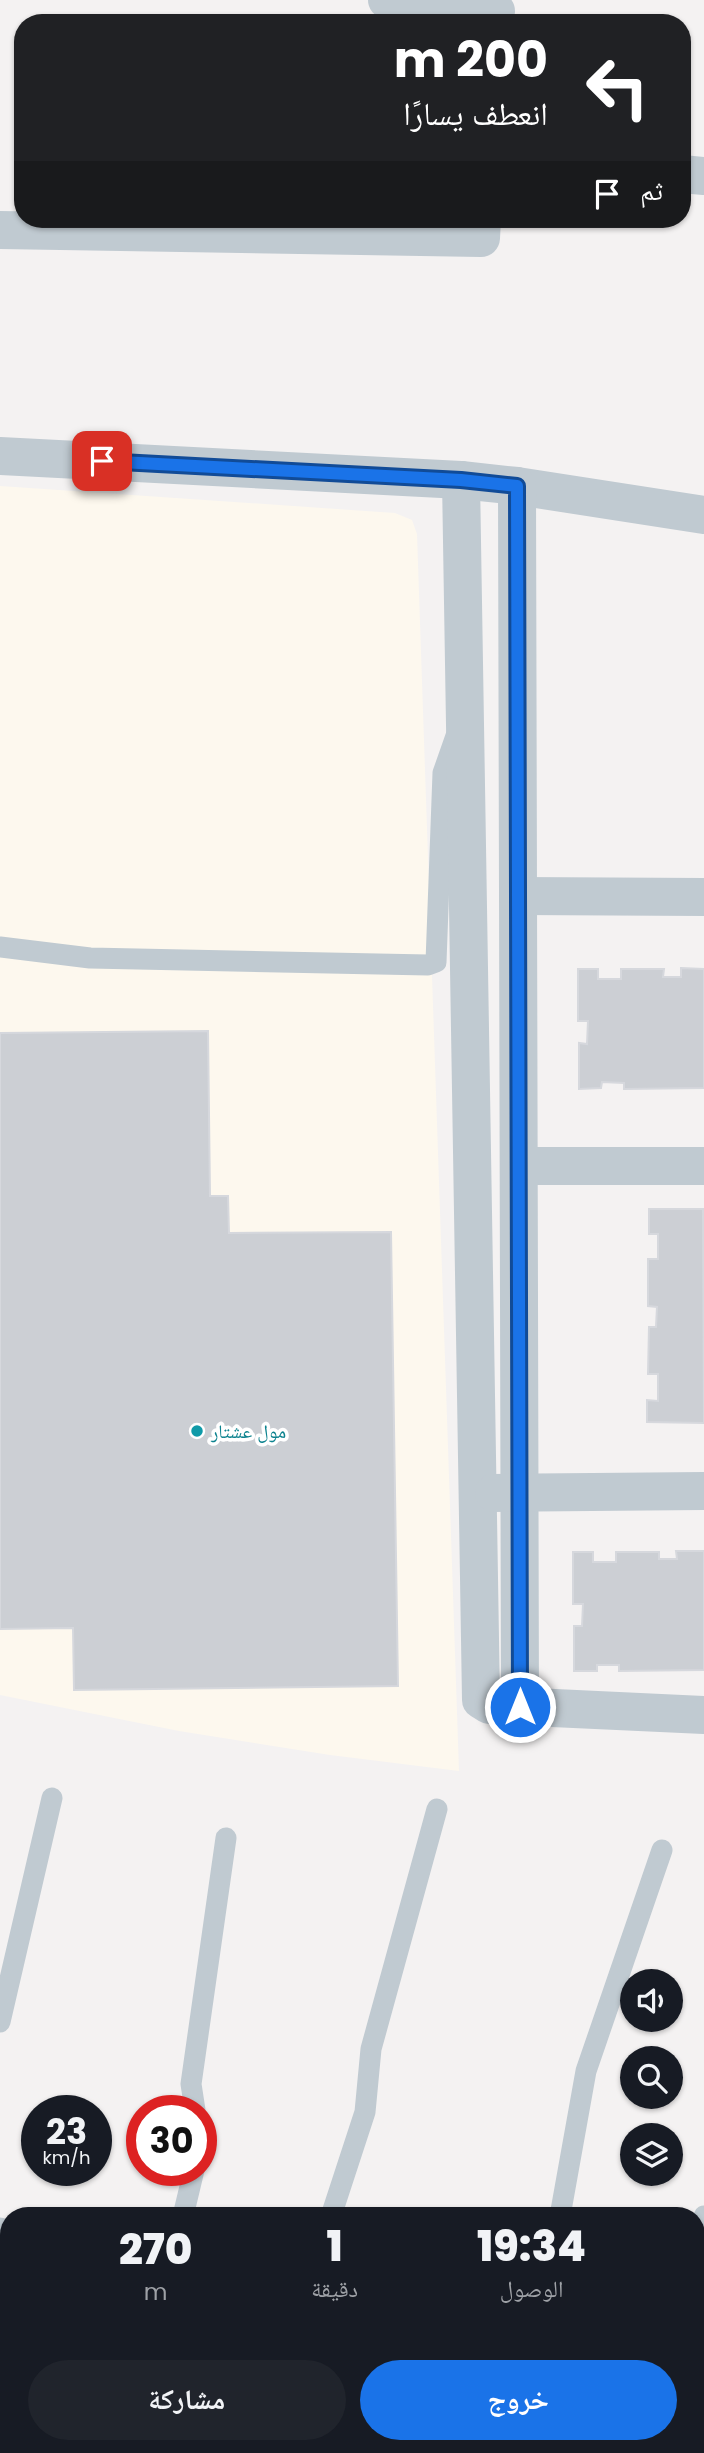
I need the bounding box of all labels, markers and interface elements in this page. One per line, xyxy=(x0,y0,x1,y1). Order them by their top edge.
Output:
text: 200 m xyxy=(394,26,548,94)
icon: left xyxy=(572,42,663,133)
text: انعطف يسارًا xyxy=(403,91,548,136)
text: ثم xyxy=(640,173,663,209)
icon: arrive xyxy=(588,175,626,213)
pin xyxy=(72,431,132,491)
icon: arrive xyxy=(83,442,121,480)
place label: مول عشتار xyxy=(210,1418,286,1445)
marker: مول عشتار xyxy=(189,1423,205,1439)
position arrow xyxy=(483,1670,557,1744)
map controls xyxy=(620,1969,683,2186)
button: sound xyxy=(620,1969,683,2032)
button: search xyxy=(620,2046,683,2109)
speed limit sign: 30 xyxy=(126,2095,217,2186)
text: 23 xyxy=(46,2107,87,2156)
button: layers xyxy=(620,2123,683,2186)
text: km/h xyxy=(43,2145,90,2170)
text: 1 xyxy=(327,2217,343,2276)
text: 19:34 xyxy=(477,2217,586,2276)
text: 270 xyxy=(119,2220,192,2279)
text: دقيقة xyxy=(311,2273,358,2305)
text: الوصول xyxy=(500,2273,563,2305)
text: m xyxy=(144,2276,168,2308)
button: مشاركة xyxy=(28,2360,346,2440)
button: خروج xyxy=(360,2360,677,2440)

